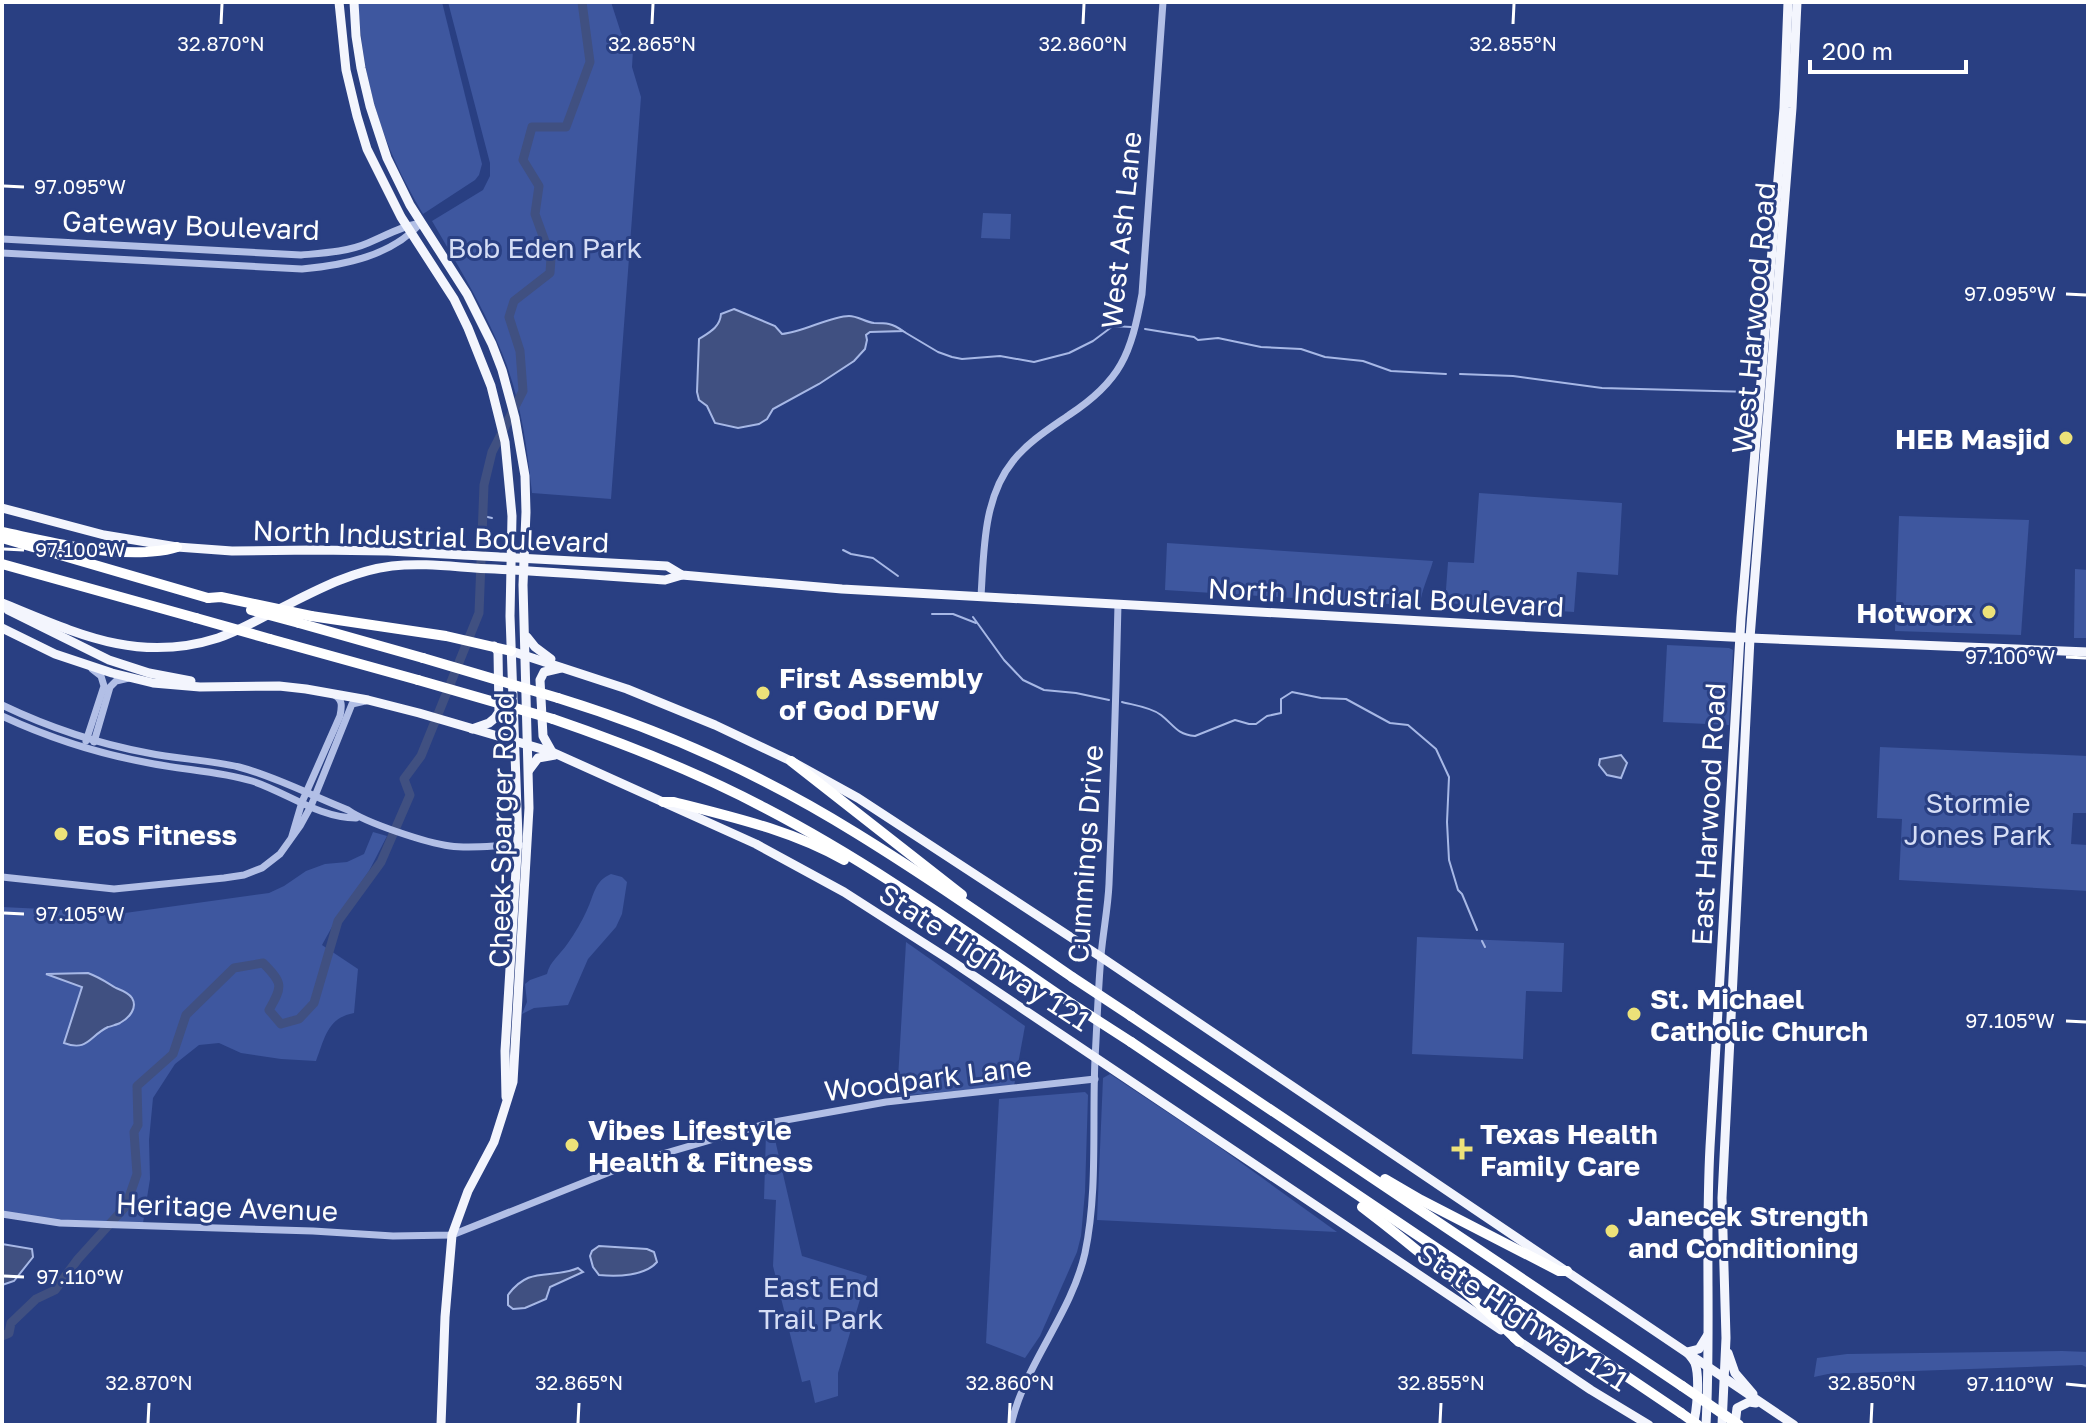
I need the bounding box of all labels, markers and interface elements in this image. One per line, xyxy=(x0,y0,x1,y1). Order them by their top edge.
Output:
scale bar xyxy=(1810,24,1966,74)
text: 32.870°N xyxy=(177,31,265,55)
text: 32.865°N xyxy=(608,31,696,55)
text: 32.860°N xyxy=(1039,31,1128,55)
text: 32.855°N xyxy=(1469,31,1557,55)
text: 200 m xyxy=(1822,36,1893,65)
street label: West Ash Lane xyxy=(1094,130,1148,330)
text: 97.095°W xyxy=(34,174,126,198)
street label: West Harwood Road xyxy=(1725,181,1781,455)
street label: Gateway Boulevard xyxy=(62,204,320,246)
park label: Bob Eden Park xyxy=(448,231,643,264)
text: 97.095°W xyxy=(1964,281,2056,305)
place label: HEB Masjid xyxy=(1895,422,2050,455)
marker: HEB Masjid xyxy=(2057,429,2075,447)
street label: North Industrial Boulevard xyxy=(252,513,610,559)
text: 97.100°W xyxy=(35,537,125,561)
street label: North Industrial Boulevard xyxy=(1207,571,1565,623)
place label: Hotworx xyxy=(1856,596,1973,629)
marker: Hotworx xyxy=(1980,603,1998,621)
text: 97.100°W xyxy=(1965,644,2055,668)
place label: First Assembly of God DFW xyxy=(779,661,983,726)
street label: East Harwood Road xyxy=(1685,682,1731,946)
marker: First Assembly of God DFW xyxy=(754,684,772,702)
street label: Cheek-Sparger Road xyxy=(482,692,520,968)
street label: Cummings Drive xyxy=(1061,744,1109,964)
park label: Stormie Jones Park xyxy=(1904,786,2052,851)
place label: EoS Fitness xyxy=(77,818,237,851)
marker: EoS Fitness xyxy=(52,825,70,843)
street label: State Highway 121 xyxy=(873,876,1097,1038)
text: 97.105°W xyxy=(35,901,125,925)
place label: St. Michael Catholic Church xyxy=(1650,982,1868,1047)
marker: St. Michael Catholic Church xyxy=(1625,1005,1643,1023)
text: 97.105°W xyxy=(1965,1008,2055,1032)
street label: Woodpark Lane xyxy=(822,1049,1034,1107)
place label: Vibes Lifestyle Health & Fitness xyxy=(588,1113,813,1178)
place label: Texas Health Family Care xyxy=(1480,1117,1658,1182)
marker: Vibes Lifestyle Health & Fitness xyxy=(563,1136,581,1154)
marker: Texas Health Family Care xyxy=(1451,1138,1473,1160)
street label: Heritage Avenue xyxy=(115,1187,339,1227)
place label: Janecek Strength and Conditioning xyxy=(1628,1199,1869,1264)
marker: Janecek Strength and Conditioning xyxy=(1603,1222,1621,1240)
street label: State Highway 121 xyxy=(1411,1236,1635,1398)
text: 97.110°W xyxy=(36,1264,124,1288)
park label: East End Trail Park xyxy=(758,1270,884,1335)
text: 32.870°N xyxy=(105,1370,193,1394)
text: 32.865°N xyxy=(535,1370,623,1394)
text: 32.860°N xyxy=(966,1370,1055,1394)
text: 32.855°N xyxy=(1397,1370,1485,1394)
text: 32.850°N xyxy=(1828,1370,1916,1394)
text: 97.110°W xyxy=(1966,1371,2054,1395)

